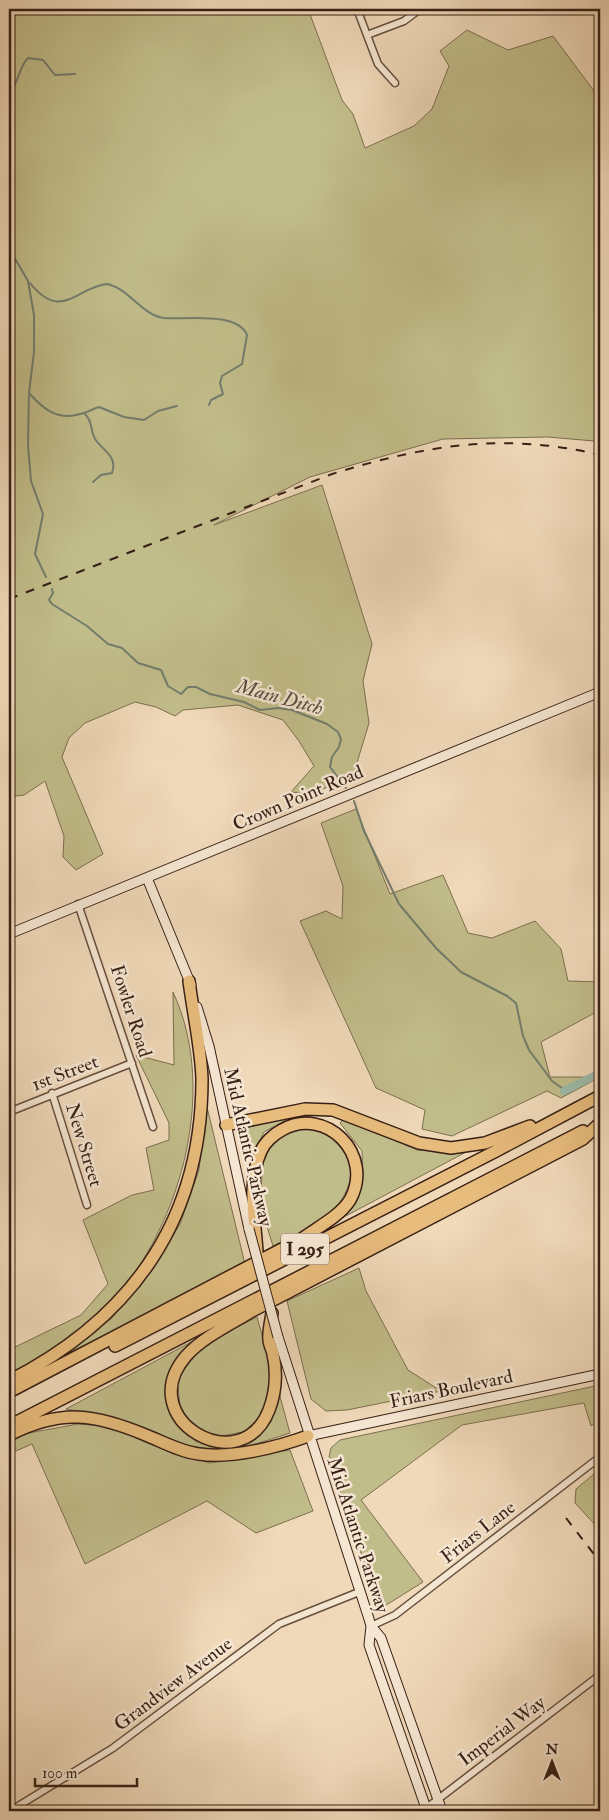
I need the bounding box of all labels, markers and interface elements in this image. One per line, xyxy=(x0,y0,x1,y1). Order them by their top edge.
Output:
water label: Main Ditch xyxy=(233,673,326,721)
street label: Crown Point Road xyxy=(229,759,368,836)
street label: Fowler Road xyxy=(105,962,157,1061)
street label: 1st Street xyxy=(28,1049,102,1097)
street label: Mid Atlantic Parkway xyxy=(218,1065,278,1229)
street label: New Street xyxy=(60,1100,108,1190)
road number: I 295 xyxy=(281,1234,329,1264)
street label: Friars Boulevard xyxy=(387,1364,515,1414)
street label: Mid Atlantic Parkway xyxy=(322,1454,395,1616)
street label: Friars Lane xyxy=(436,1495,520,1569)
street label: Grandview Avenue xyxy=(109,1632,237,1736)
street label: Imperial Way xyxy=(454,1690,551,1772)
north arrow xyxy=(526,1738,576,1788)
text: N xyxy=(545,1741,559,1758)
scale bar xyxy=(35,1755,138,1787)
text: 100 m xyxy=(42,1764,78,1783)

